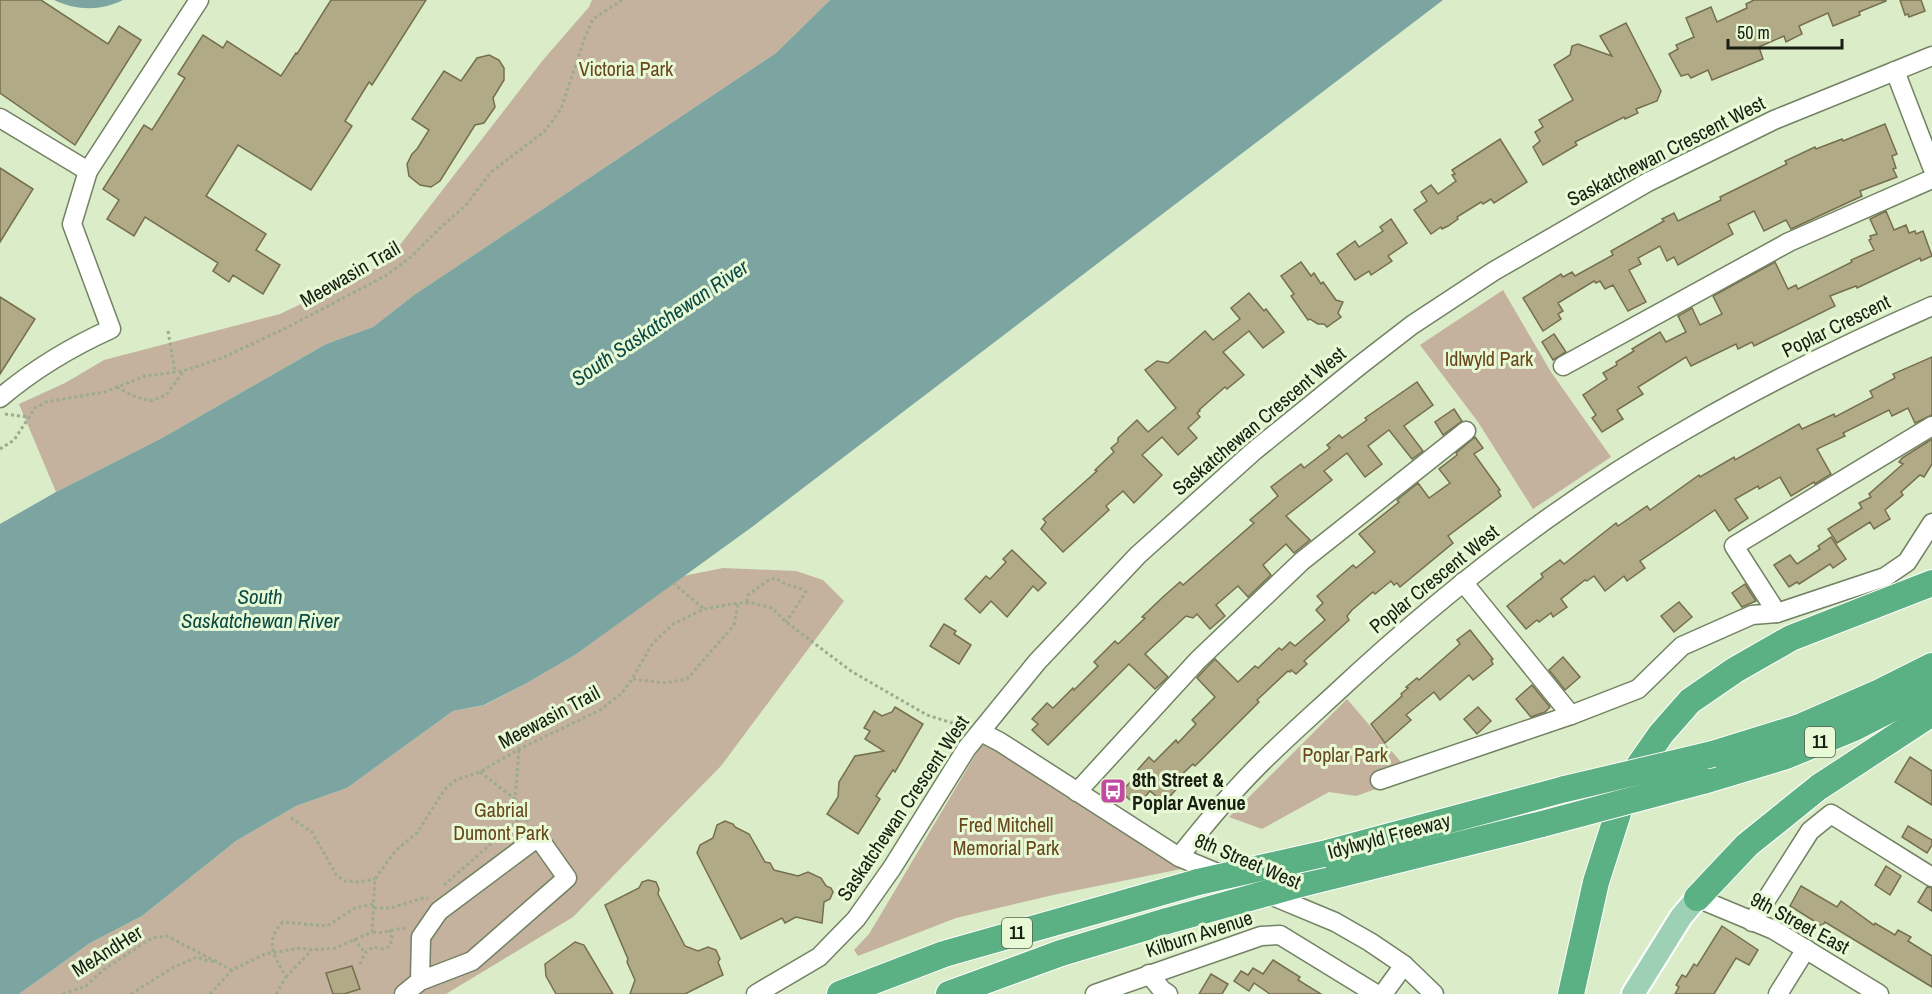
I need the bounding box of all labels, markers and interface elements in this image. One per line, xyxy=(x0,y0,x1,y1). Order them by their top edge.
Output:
scale bar xyxy=(1728,12,1842,50)
text: 50 m xyxy=(1737,20,1770,45)
park label: Victoria Park xyxy=(579,55,674,82)
street label: Saskatchewan Crescent West xyxy=(1562,89,1770,212)
street label: Meewasin Trail xyxy=(295,234,405,313)
water label: South Saskatchewan River xyxy=(566,252,755,393)
street label: Poplar Crescent xyxy=(1777,287,1895,363)
street label: Saskatchewan Crescent West xyxy=(1166,340,1351,501)
park label: Idlwyld Park xyxy=(1445,345,1534,372)
street label: Poplar Crescent West xyxy=(1363,518,1504,639)
water label: South Saskatchewan River xyxy=(181,582,340,635)
street label: Meewasin Trail xyxy=(493,679,604,755)
street label: Saskatchewan Crescent West xyxy=(830,709,975,906)
road number: 11 xyxy=(1805,727,1835,757)
park label: Poplar Park xyxy=(1302,741,1389,768)
place label: 8th Street & Poplar Avenue xyxy=(1132,766,1246,816)
bus stop icon: 8th Street & Poplar Avenue xyxy=(1098,776,1128,806)
park label: Gabrial Dumont Park xyxy=(453,796,550,846)
street label: Idylwyld Freeway xyxy=(1325,806,1454,865)
park label: Fred Mitchell Memorial Park xyxy=(953,811,1060,861)
street label: 8th Street West xyxy=(1191,826,1306,895)
street label: 9th Street East xyxy=(1746,885,1855,960)
street label: Kilburn Avenue xyxy=(1142,904,1256,964)
street label: MeAndHer xyxy=(66,918,148,983)
road number: 11 xyxy=(1002,918,1032,948)

